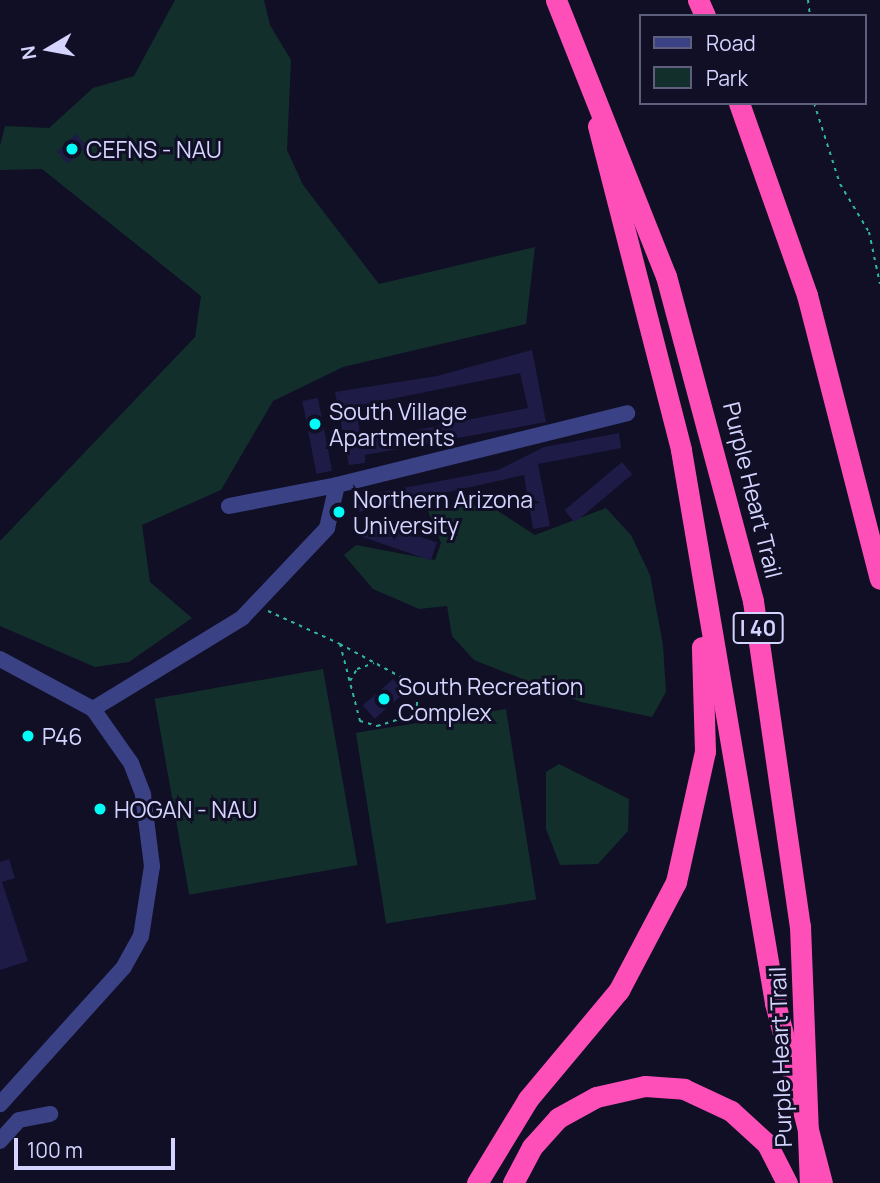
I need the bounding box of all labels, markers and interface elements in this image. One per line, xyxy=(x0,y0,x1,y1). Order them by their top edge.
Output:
north arrow xyxy=(14,14,84,84)
legend xyxy=(638,14,866,105)
text: Road xyxy=(706,29,756,57)
text: N xyxy=(14,44,42,62)
text: Park xyxy=(706,64,748,92)
place label: CEFNS - NAU xyxy=(86,135,222,163)
marker: CEFNS - NAU xyxy=(64,141,80,157)
place label: South Village Apartments xyxy=(329,397,467,451)
street label: Purple Heart Trail xyxy=(718,399,788,581)
marker: South Village Apartments xyxy=(307,416,323,432)
place label: Northern Arizona University xyxy=(353,485,533,539)
marker: Northern Arizona University xyxy=(331,504,347,520)
road number: I 40 xyxy=(732,610,784,646)
place label: South Recreation Complex xyxy=(398,672,583,726)
marker: South Recreation Complex xyxy=(376,691,392,707)
place label: P46 xyxy=(42,722,83,750)
marker: P46 xyxy=(20,728,36,744)
place label: HOGAN - NAU xyxy=(114,795,257,823)
marker: HOGAN - NAU xyxy=(92,801,108,817)
street label: Purple Heart Trail xyxy=(763,966,797,1148)
scale bar xyxy=(18,1124,178,1168)
text: 100 m xyxy=(27,1136,83,1164)

